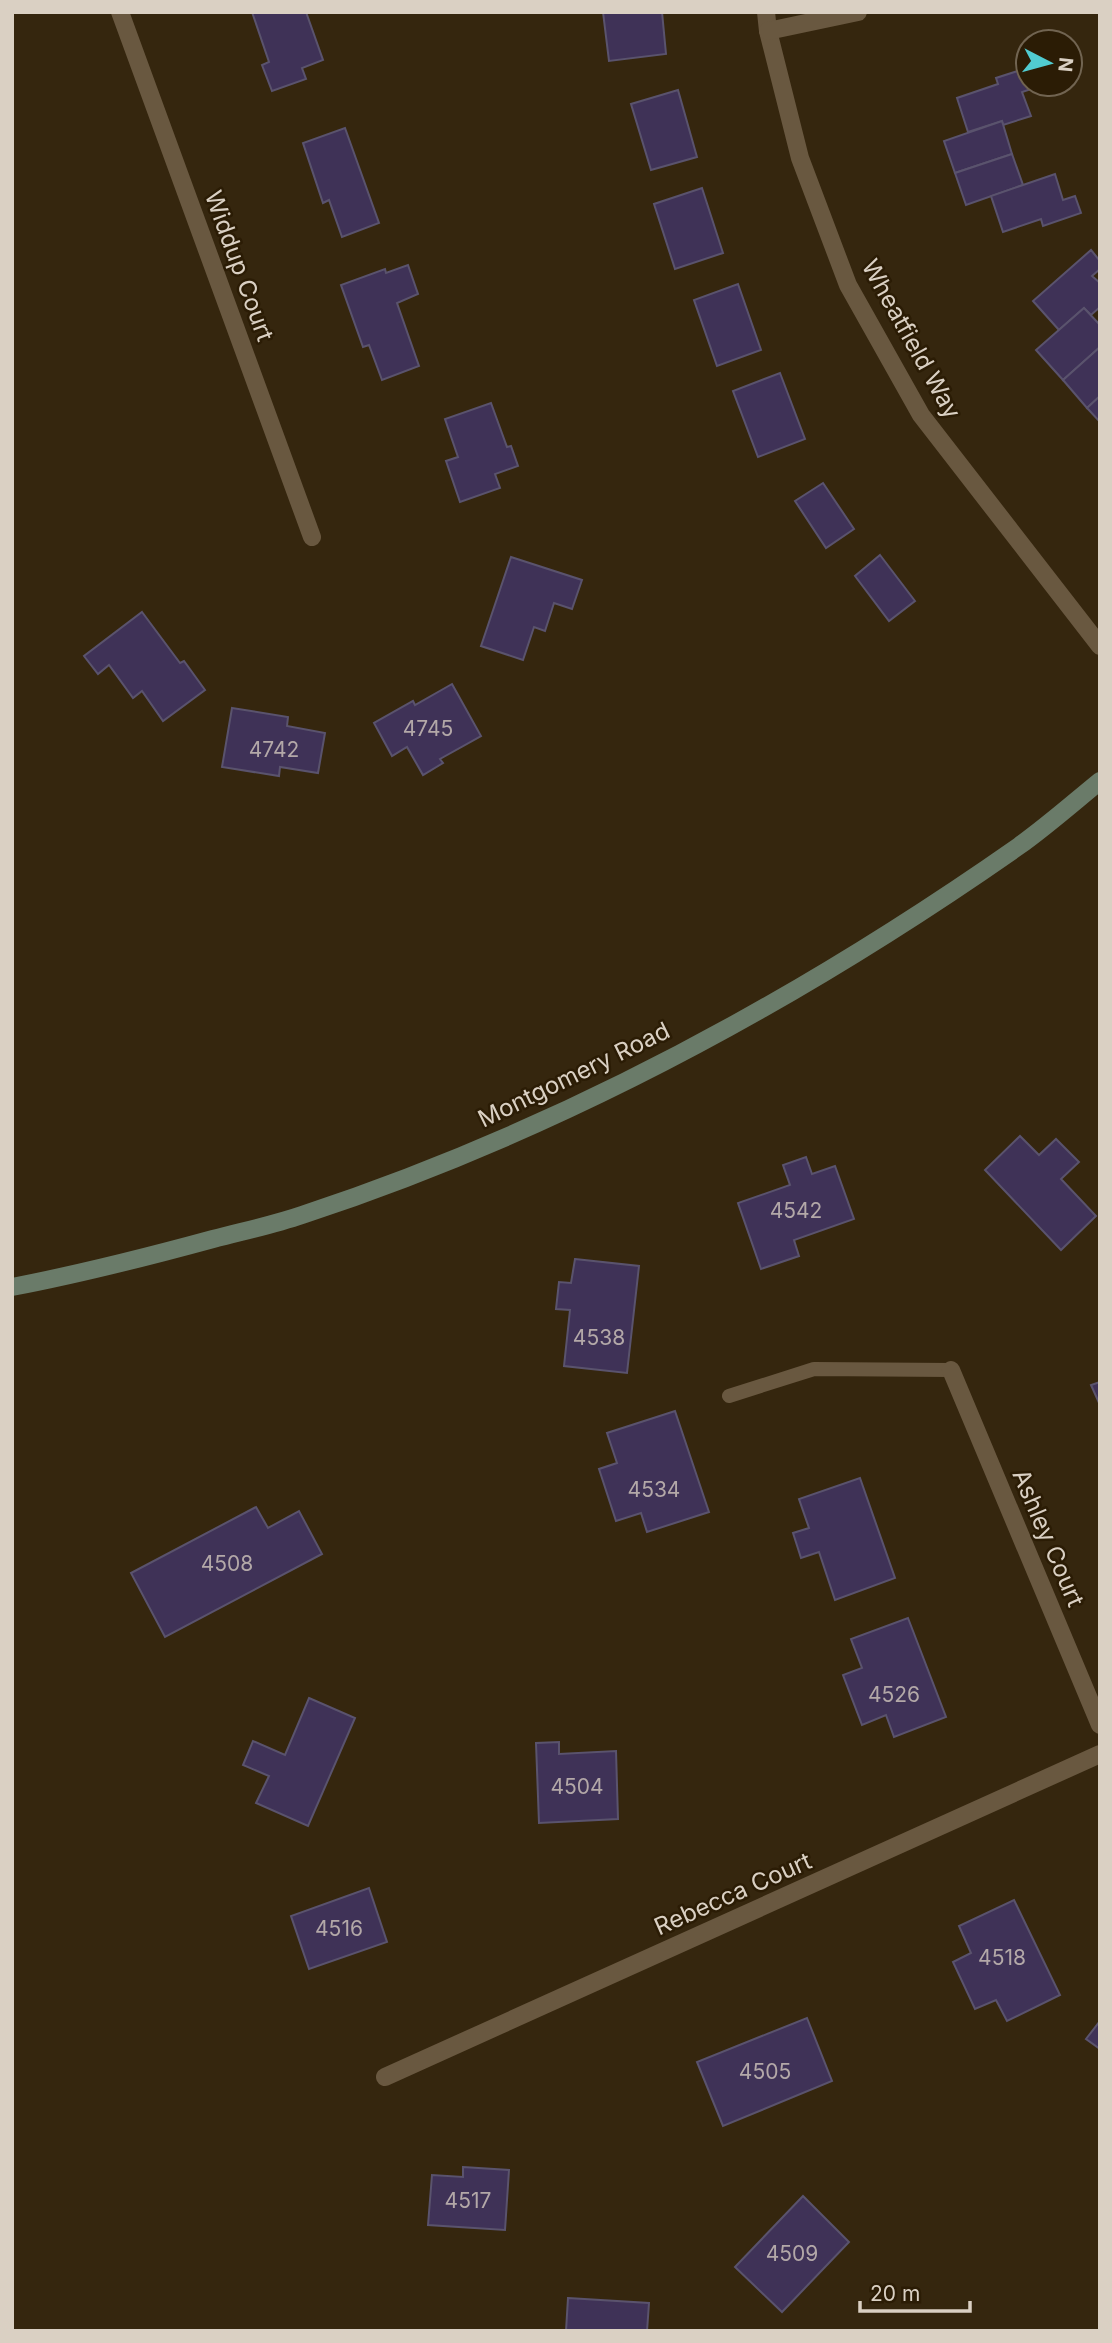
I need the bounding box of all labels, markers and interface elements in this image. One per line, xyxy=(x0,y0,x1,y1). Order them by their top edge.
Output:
north arrow xyxy=(1014,28,1084,98)
text: N xyxy=(1053,56,1078,73)
street label: Widdup Court xyxy=(199,187,280,345)
street label: Wheatfield Way xyxy=(856,254,967,424)
house number: 4745 xyxy=(403,716,453,741)
house number: 4742 xyxy=(249,737,299,762)
street label: Montgomery Road xyxy=(473,1016,674,1134)
house number: 4542 xyxy=(770,1198,822,1223)
house number: 4538 xyxy=(573,1325,625,1350)
street label: Ashley Court xyxy=(1007,1465,1090,1611)
house number: 4534 xyxy=(628,1477,680,1502)
house number: 4508 xyxy=(201,1551,253,1576)
house number: 4526 xyxy=(868,1682,920,1707)
house number: 4504 xyxy=(550,1774,604,1799)
street label: Rebecca Court xyxy=(650,1846,816,1941)
house number: 4516 xyxy=(315,1916,363,1941)
house number: 4518 xyxy=(978,1945,1026,1970)
house number: 4505 xyxy=(739,2059,791,2084)
house number: 4517 xyxy=(445,2188,491,2213)
house number: 4509 xyxy=(766,2241,818,2266)
scale bar xyxy=(860,2270,970,2314)
text: 20 m xyxy=(870,2281,920,2306)

